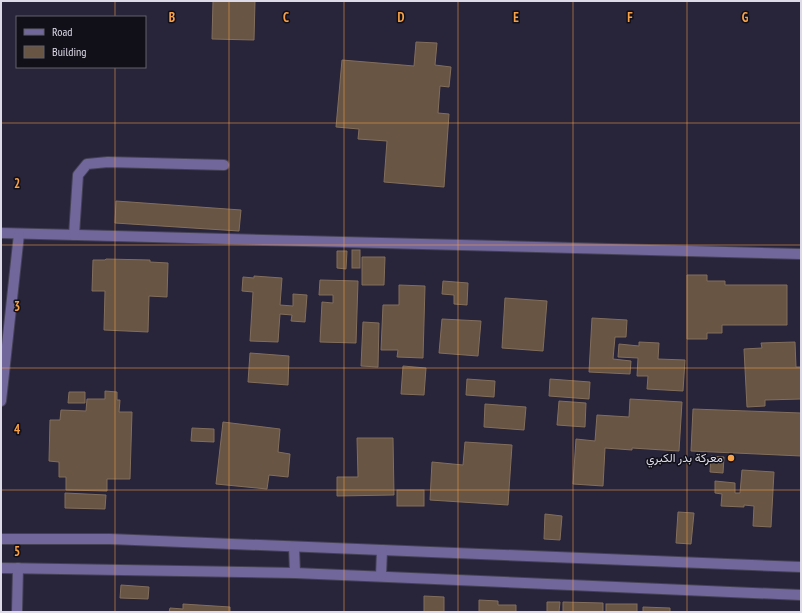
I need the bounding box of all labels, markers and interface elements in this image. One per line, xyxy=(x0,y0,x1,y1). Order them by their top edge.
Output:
text: B xyxy=(169,9,175,26)
text: C xyxy=(283,9,289,26)
text: D xyxy=(398,9,405,26)
text: E xyxy=(513,9,519,26)
text: F xyxy=(627,9,633,26)
text: G xyxy=(742,9,749,26)
legend xyxy=(16,16,146,68)
text: Road xyxy=(52,24,72,39)
text: Building xyxy=(52,44,87,59)
text: 2 xyxy=(14,175,20,192)
text: 3 xyxy=(14,298,20,315)
text: 4 xyxy=(14,421,21,438)
place label: معركة بدر الكبري xyxy=(646,450,723,468)
marker: معركة بدر الكبري xyxy=(726,453,736,463)
text: 5 xyxy=(14,543,20,560)

